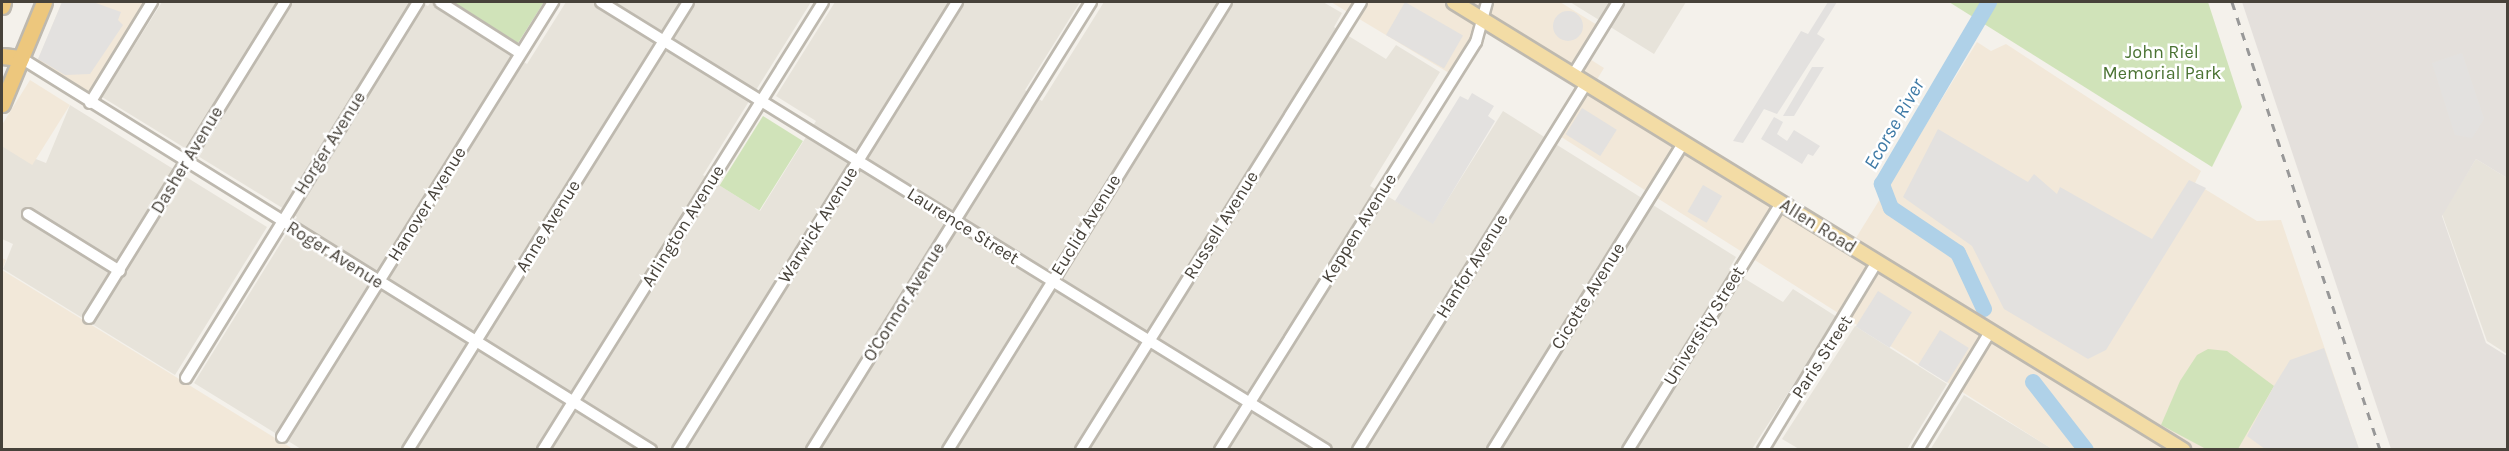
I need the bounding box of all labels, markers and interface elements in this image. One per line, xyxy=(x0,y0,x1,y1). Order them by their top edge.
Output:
park label: John Riel Memorial Park xyxy=(2103,42,2221,84)
water label: Ecorse River xyxy=(1858,74,1930,174)
street label: Horger Avenue xyxy=(290,87,370,199)
street label: Dasher Avenue xyxy=(146,102,228,218)
street label: Hanover Avenue xyxy=(383,143,471,265)
street label: Arlington Avenue xyxy=(637,161,729,291)
street label: Warwick Avenue xyxy=(774,163,862,287)
street label: Russell Avenue xyxy=(1179,167,1263,283)
street label: Keppen Avenue xyxy=(1317,169,1401,287)
street label: Euclid Avenue xyxy=(1046,171,1126,279)
street label: Anne Avenue xyxy=(511,176,585,276)
street label: Laurence Street xyxy=(903,183,1023,269)
street label: Allen Road xyxy=(1776,194,1860,258)
street label: Hanfor Avenue xyxy=(1431,210,1513,322)
street label: Roger Avenue xyxy=(283,217,387,293)
street label: O'Connor Avenue xyxy=(859,238,949,366)
street label: Cicotte Avenue xyxy=(1547,239,1629,353)
street label: University Street xyxy=(1659,262,1749,390)
street label: Paris Street xyxy=(1787,311,1857,403)

